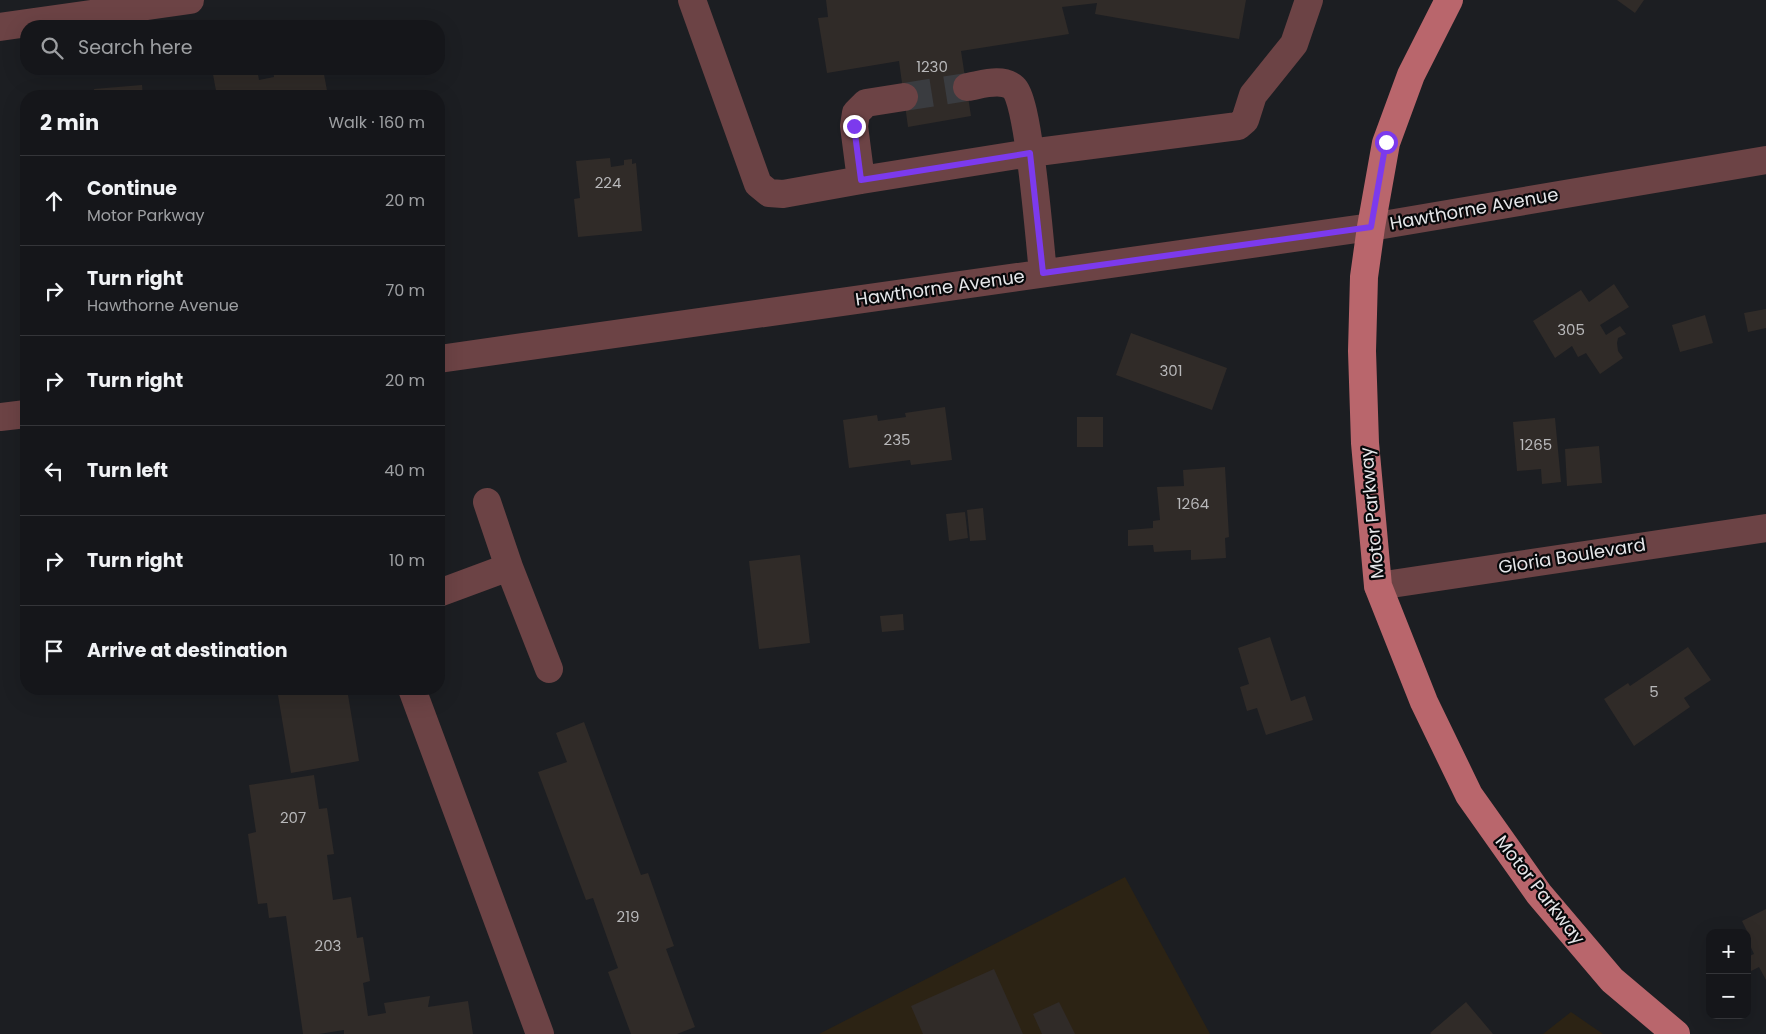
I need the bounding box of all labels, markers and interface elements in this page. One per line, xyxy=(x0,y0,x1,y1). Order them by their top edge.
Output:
search box xyxy=(20,20,445,75)
icon: search xyxy=(38,34,66,62)
text: Search here xyxy=(78,34,192,61)
house number: 1230 xyxy=(916,56,948,77)
text: 2 min xyxy=(40,108,99,137)
text: Walk · 160 m xyxy=(328,111,425,134)
route end xyxy=(843,115,866,138)
route start xyxy=(1375,131,1398,154)
house number: 224 xyxy=(595,172,621,193)
text: Continue xyxy=(87,175,177,202)
street label: Hawthorne Avenue xyxy=(1388,181,1560,236)
icon: ahead xyxy=(40,187,68,215)
text: 20 m xyxy=(385,189,425,212)
text: Motor Parkway xyxy=(87,204,205,227)
street label: Hawthorne Avenue xyxy=(854,263,1026,312)
text: Turn right xyxy=(87,265,183,292)
icon: right xyxy=(40,277,68,305)
text: 70 m xyxy=(385,279,425,302)
text: Hawthorne Avenue xyxy=(87,294,239,317)
house number: 305 xyxy=(1557,319,1585,340)
house number: 301 xyxy=(1159,360,1183,381)
icon: right xyxy=(40,367,68,395)
text: Turn right xyxy=(87,367,183,394)
text: 20 m xyxy=(385,369,425,392)
house number: 235 xyxy=(884,429,910,450)
house number: 1265 xyxy=(1520,434,1552,455)
street label: Motor Parkway xyxy=(1353,446,1390,580)
icon: left xyxy=(40,457,68,485)
text: Turn left xyxy=(87,457,168,484)
text: 40 m xyxy=(384,459,425,482)
house number: 1264 xyxy=(1177,493,1209,514)
street label: Gloria Boulevard xyxy=(1496,532,1647,579)
icon: right xyxy=(40,547,68,575)
text: Turn right xyxy=(87,547,183,574)
text: 10 m xyxy=(389,549,425,572)
icon: arrive xyxy=(40,637,68,665)
text: Arrive at destination xyxy=(87,637,288,664)
house number: 5 xyxy=(1649,681,1659,702)
house number: 207 xyxy=(280,807,306,828)
street label: Motor Parkway xyxy=(1490,830,1591,949)
house number: 219 xyxy=(617,906,639,927)
map controls xyxy=(1706,929,1751,1019)
button: + xyxy=(1706,929,1751,974)
house number: 203 xyxy=(315,935,341,956)
button: − xyxy=(1706,974,1751,1019)

